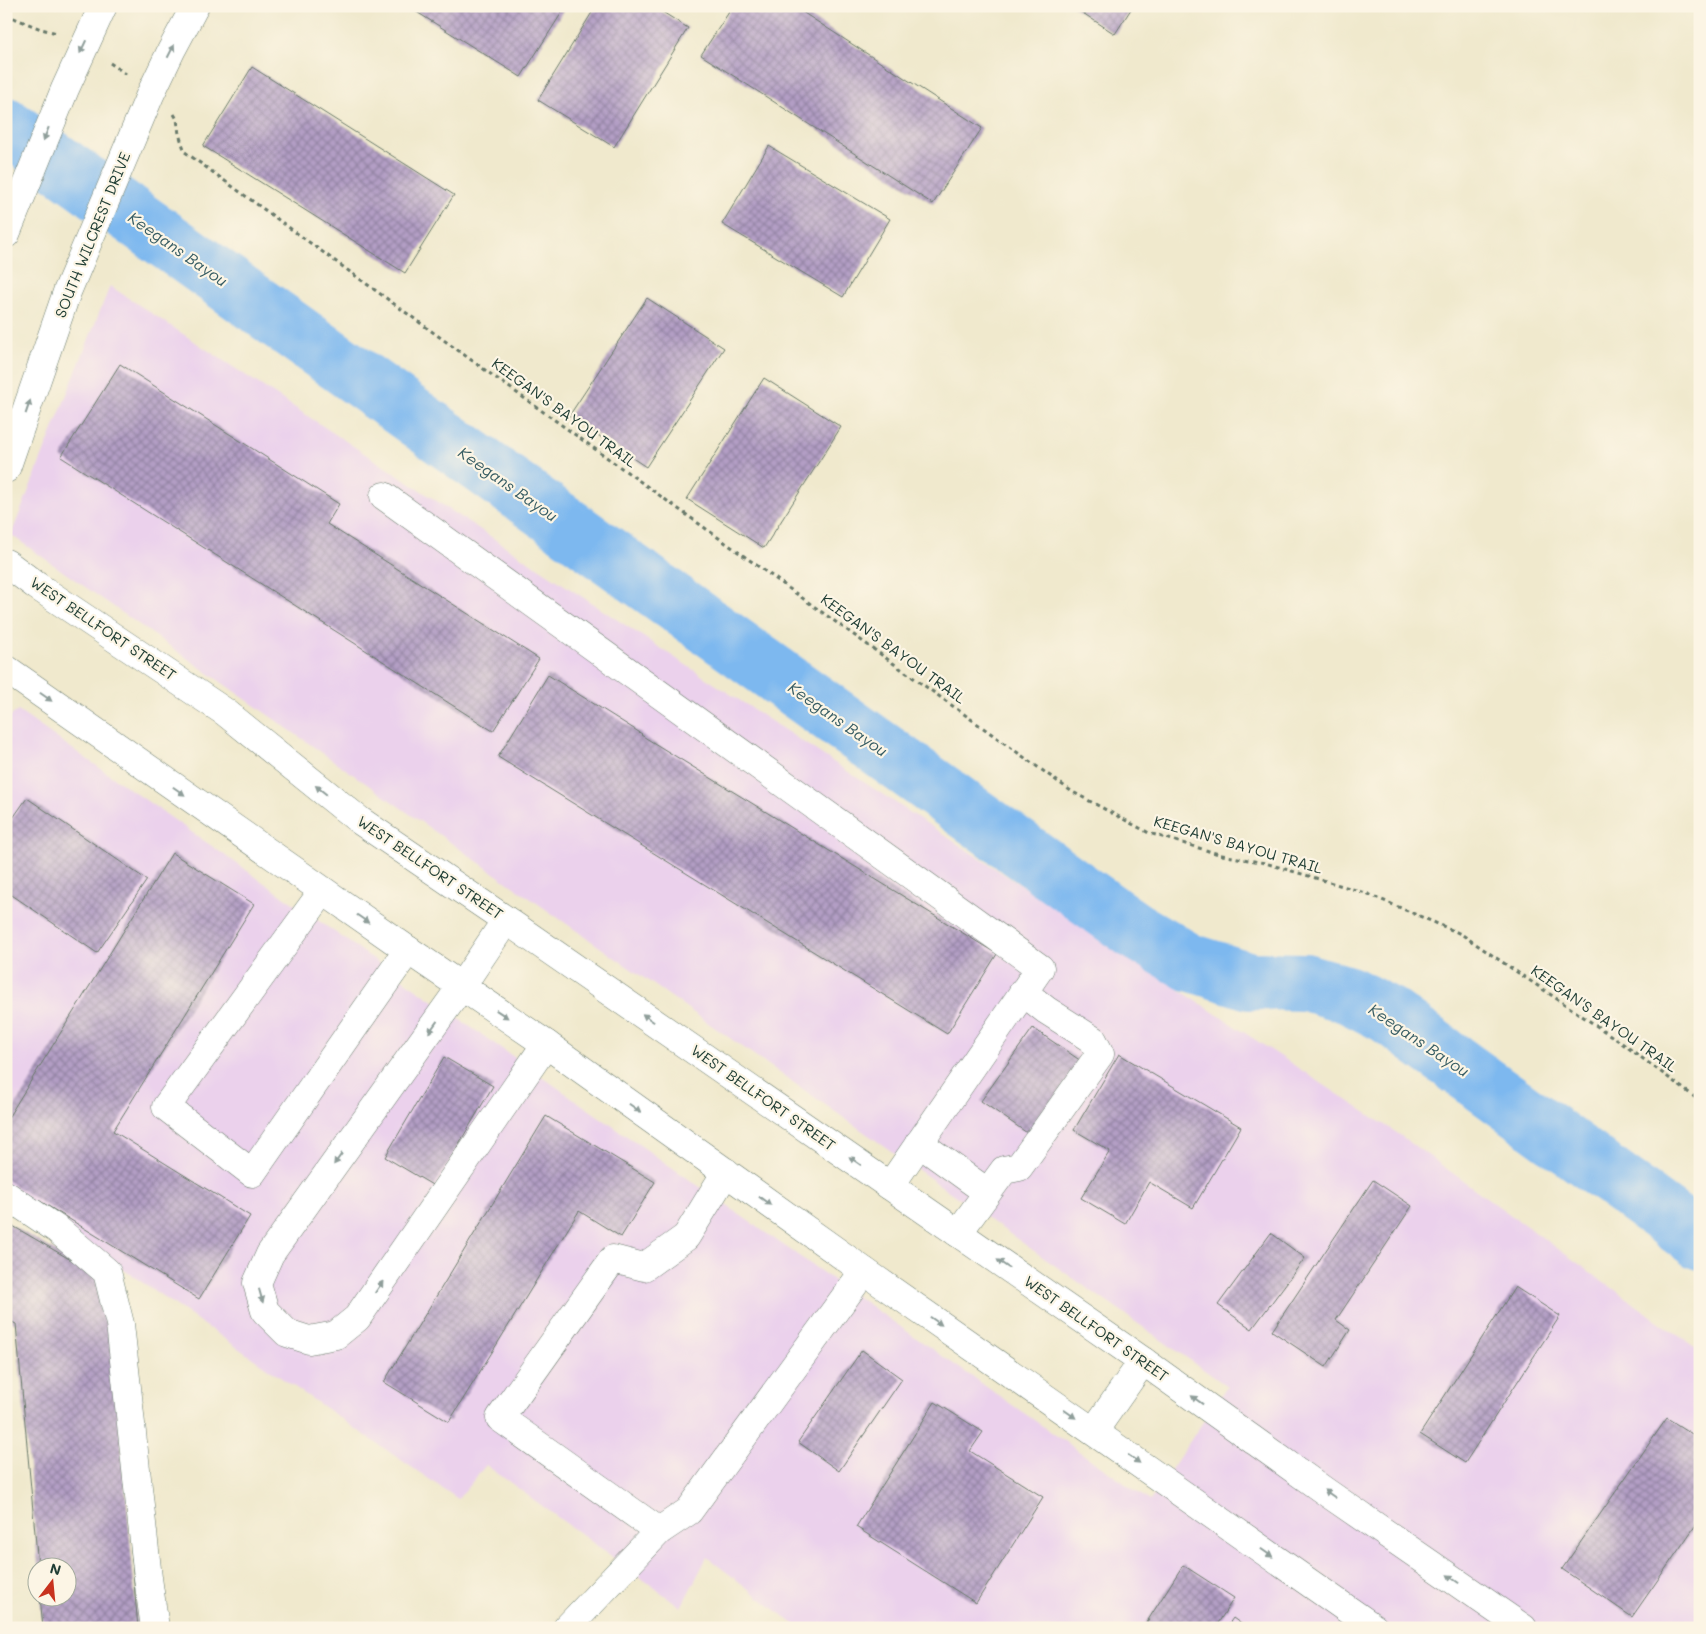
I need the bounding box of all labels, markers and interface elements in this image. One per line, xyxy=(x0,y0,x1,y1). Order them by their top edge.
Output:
one-way arrow xyxy=(79,40,87,54)
one-way arrow xyxy=(167,44,175,58)
one-way arrow xyxy=(42,127,50,141)
street label: SOUTH WILCREST DRIVE xyxy=(50,148,135,320)
water label: Keegans Bayou xyxy=(124,206,232,291)
street label: KEEGAN'S BAYOU TRAIL xyxy=(488,353,641,472)
one-way arrow xyxy=(25,399,32,414)
water label: Keegans Bayou xyxy=(454,441,562,526)
street label: WEST BELLFORT STREET xyxy=(27,572,180,685)
street label: KEEGAN'S BAYOU TRAIL xyxy=(817,589,970,708)
water label: Keegans Bayou xyxy=(784,676,892,761)
one-way arrow xyxy=(39,692,53,702)
one-way arrow xyxy=(315,784,328,795)
one-way arrow xyxy=(172,786,186,796)
street label: KEEGAN'S BAYOU TRAIL xyxy=(1152,810,1325,878)
street label: WEST BELLFORT STREET xyxy=(354,811,507,924)
one-way arrow xyxy=(356,914,369,924)
street label: KEEGAN'S BAYOU TRAIL xyxy=(1527,960,1682,1076)
water label: Keegans Bayou xyxy=(1365,998,1474,1081)
one-way arrow xyxy=(495,1009,508,1019)
one-way arrow xyxy=(642,1013,655,1023)
one-way arrow xyxy=(428,1020,438,1033)
street label: WEST BELLFORT STREET xyxy=(687,1040,840,1155)
one-way arrow xyxy=(628,1103,641,1113)
one-way arrow xyxy=(333,1152,343,1166)
one-way arrow xyxy=(848,1156,862,1166)
one-way arrow xyxy=(758,1196,772,1206)
one-way arrow xyxy=(996,1259,1010,1269)
street label: WEST BELLFORT STREET xyxy=(1020,1271,1173,1386)
one-way arrow xyxy=(374,1280,384,1294)
one-way arrow xyxy=(257,1289,265,1304)
one-way arrow xyxy=(929,1316,943,1326)
one-way arrow xyxy=(1190,1395,1204,1405)
one-way arrow xyxy=(1063,1409,1076,1419)
one-way arrow xyxy=(1127,1454,1141,1464)
one-way arrow xyxy=(1323,1489,1336,1499)
one-way arrow xyxy=(1260,1548,1274,1558)
north arrow xyxy=(28,1556,78,1606)
text: N xyxy=(48,1558,63,1580)
one-way arrow xyxy=(1446,1574,1460,1584)

